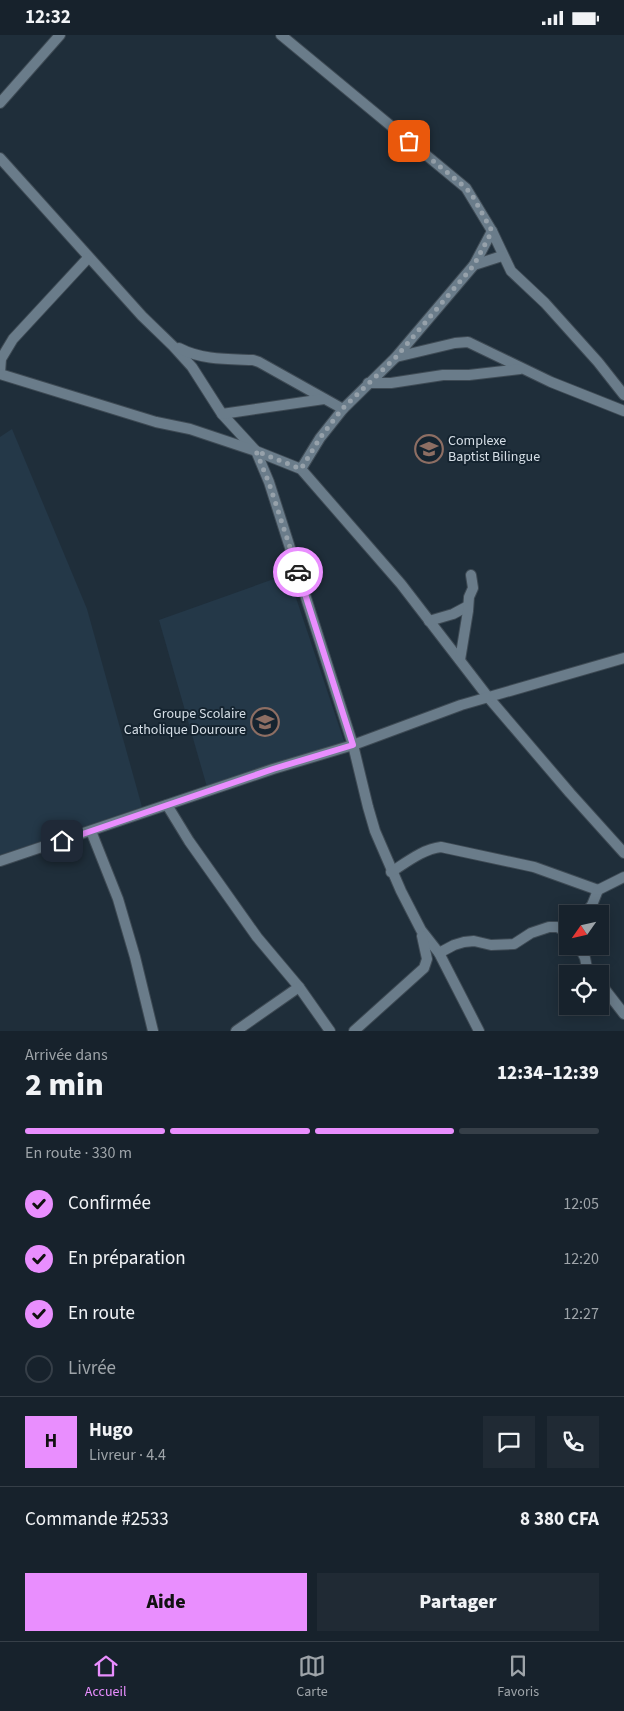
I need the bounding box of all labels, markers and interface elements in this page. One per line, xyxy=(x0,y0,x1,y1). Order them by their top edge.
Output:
text: 12:32 xyxy=(25,4,71,31)
pin xyxy=(388,120,430,162)
icon: bag xyxy=(395,127,423,155)
place label: Complexe Baptist Bilingue xyxy=(448,431,540,467)
school or university icon: Complexe Baptist Bilingue xyxy=(414,434,444,464)
courier xyxy=(273,547,323,597)
icon: car xyxy=(284,558,312,586)
place label: Groupe Scolaire Catholique Douroure xyxy=(124,704,246,740)
school or university icon: Groupe Scolaire Catholique Douroure xyxy=(250,707,280,737)
pin xyxy=(41,820,83,862)
icon: home xyxy=(48,827,76,855)
north arrow xyxy=(559,905,609,955)
map controls xyxy=(559,905,609,1015)
button: locate xyxy=(559,965,609,1015)
text: Arrivée dans xyxy=(25,1044,108,1066)
text: 12:34–12:39 xyxy=(497,1060,599,1087)
text: 2 min xyxy=(25,1062,104,1108)
text: En route · 330 m xyxy=(25,1142,132,1164)
icon: check xyxy=(25,1190,53,1218)
text: Confirmée xyxy=(68,1190,151,1217)
text: 12:05 xyxy=(563,1193,599,1215)
icon: check xyxy=(25,1245,53,1273)
text: En préparation xyxy=(68,1245,186,1272)
text: 12:20 xyxy=(563,1248,599,1270)
icon: check xyxy=(25,1300,53,1328)
text: En route xyxy=(68,1300,135,1327)
text: 12:27 xyxy=(563,1303,599,1325)
text: Livrée xyxy=(68,1355,116,1382)
button: chat xyxy=(483,1416,535,1468)
button: phone xyxy=(547,1416,599,1468)
text: Hugo xyxy=(89,1417,133,1444)
text: H xyxy=(45,1428,57,1455)
text: Livreur · 4.4 xyxy=(89,1444,166,1466)
text: Commande #2533 xyxy=(25,1506,169,1533)
text: 8 380 CFA xyxy=(520,1506,599,1533)
button: Aide xyxy=(25,1573,307,1631)
button: Partager xyxy=(317,1573,599,1631)
tab: Accueil xyxy=(85,1652,127,1702)
tab: Carte xyxy=(296,1652,328,1702)
tab: Favoris xyxy=(497,1652,539,1702)

